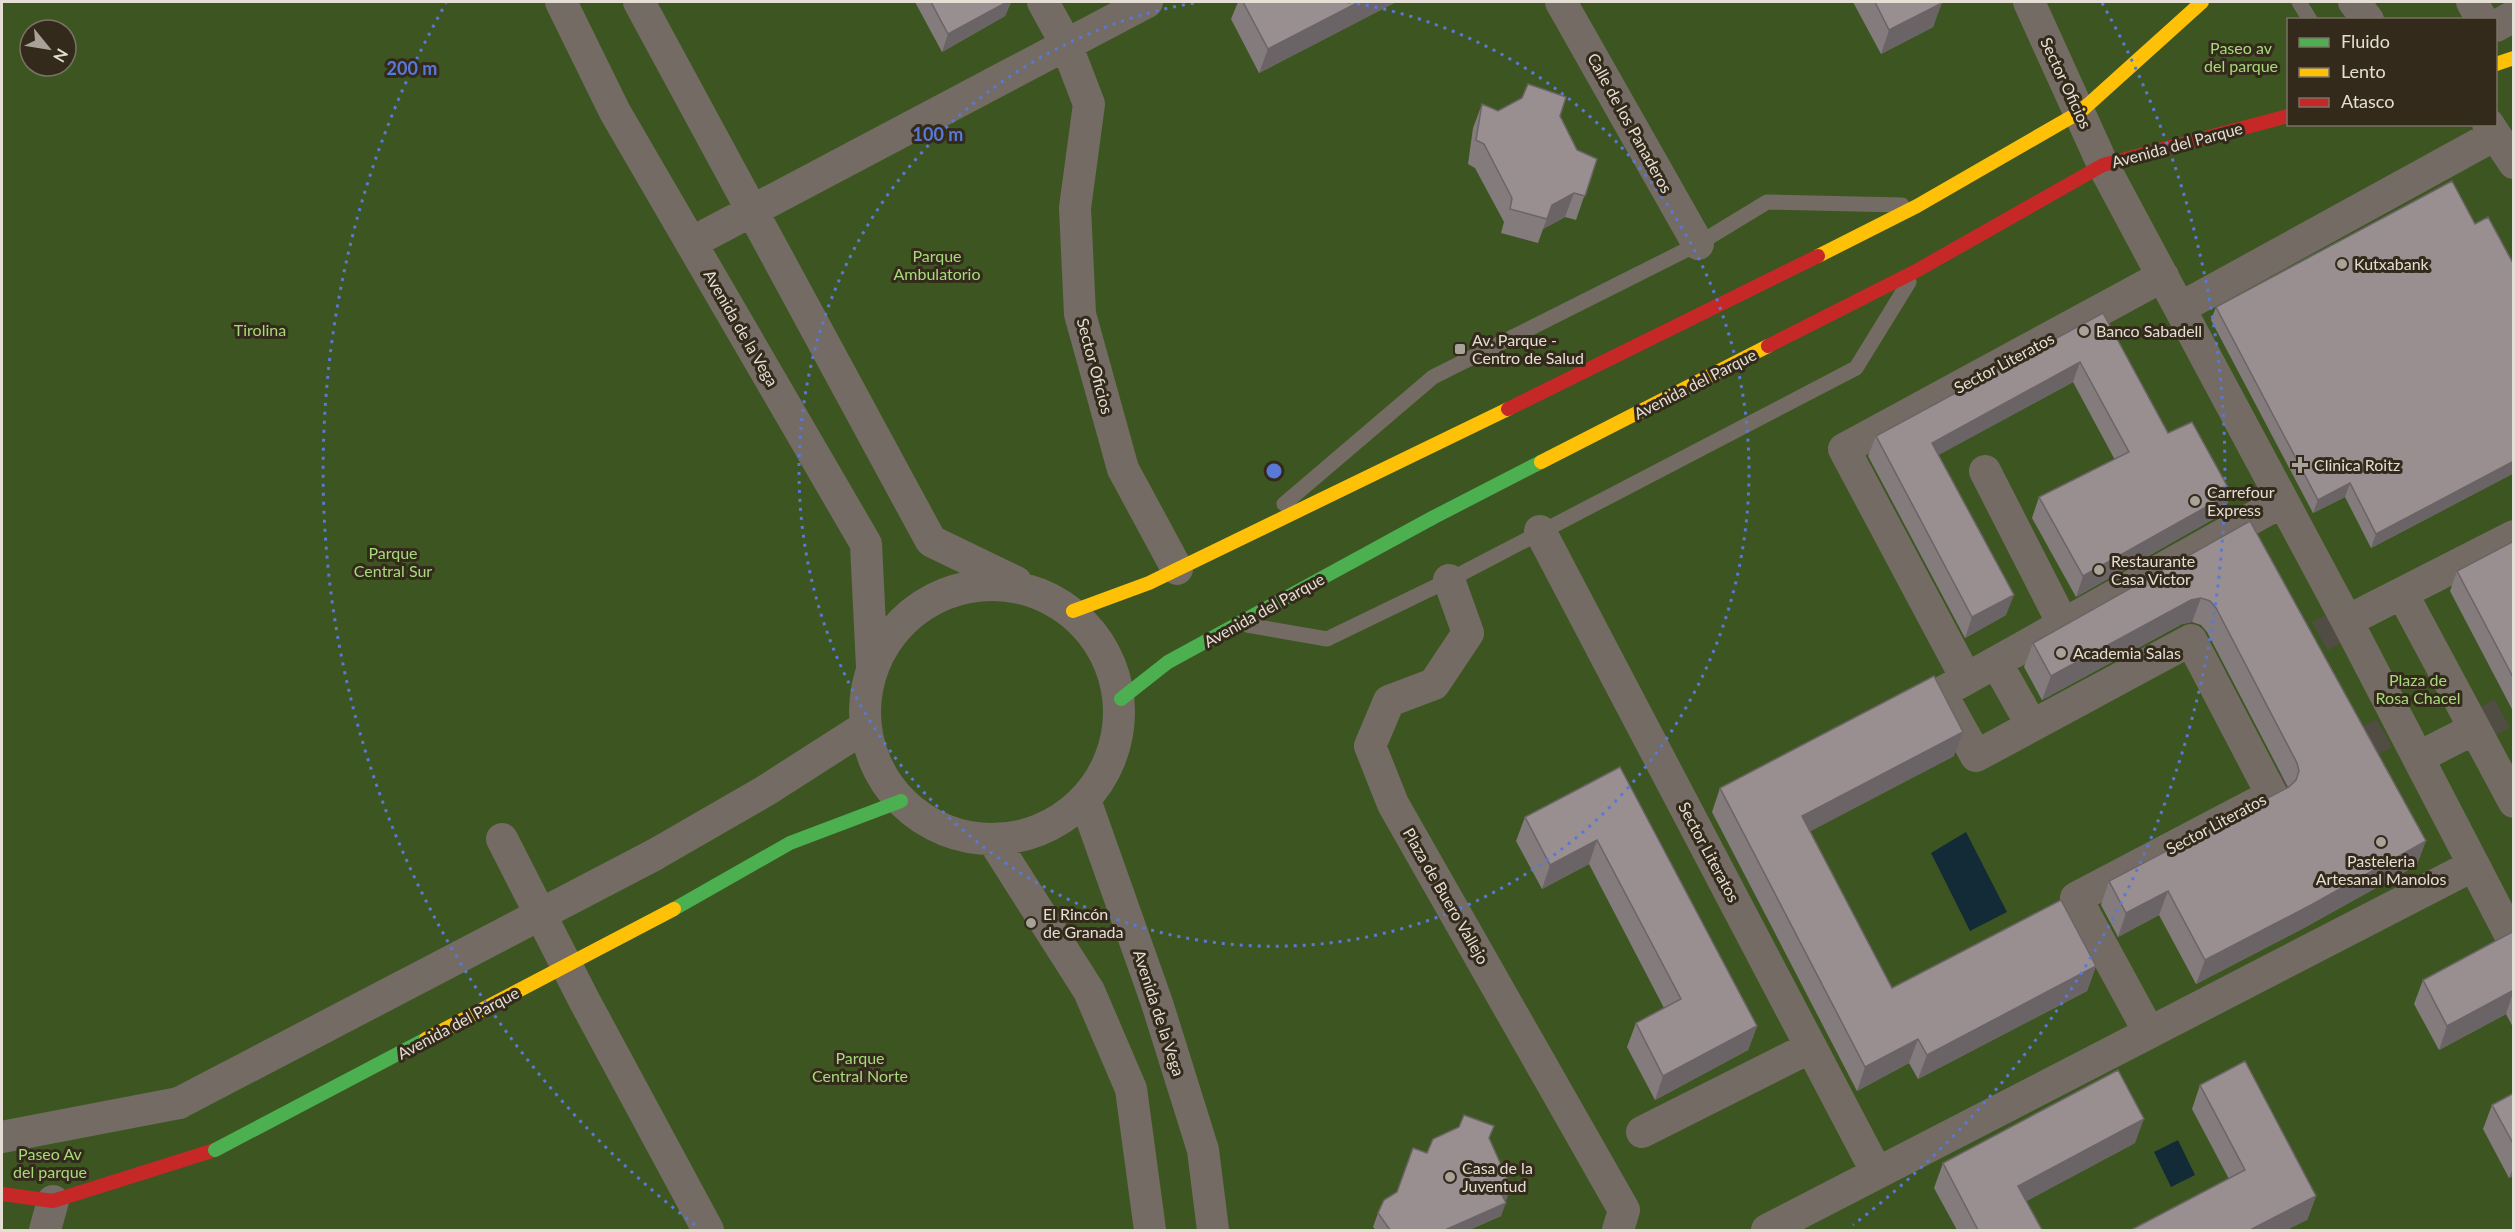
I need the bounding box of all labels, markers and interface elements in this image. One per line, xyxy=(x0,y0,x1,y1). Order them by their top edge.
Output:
north arrow xyxy=(18,18,78,78)
legend xyxy=(2287,18,2497,126)
text: Fluido xyxy=(2341,30,2390,52)
street label: Sector Oficios xyxy=(2037,34,2096,131)
park label: Paseo av del parque xyxy=(2204,38,2278,75)
text: N xyxy=(50,46,73,66)
street label: Calle de los Panaderos xyxy=(1584,49,1677,196)
text: 200 m xyxy=(387,57,437,79)
text: Lento xyxy=(2341,60,2386,82)
text: Atasco xyxy=(2341,90,2394,112)
street label: Avenida del Parque xyxy=(2109,118,2244,171)
text: 100 m xyxy=(913,123,963,145)
park label: Parque Ambulatorio xyxy=(894,246,980,283)
place label: Kutxabank xyxy=(2354,254,2430,273)
marker: Kutxabank xyxy=(2335,257,2349,271)
street label: Avenida de la Vega xyxy=(700,266,783,389)
street label: Sector Oficios xyxy=(1074,316,1117,416)
park label: Tirolina xyxy=(234,320,286,339)
place label: Banco Sabadell xyxy=(2096,321,2202,340)
marker: Banco Sabadell xyxy=(2077,324,2091,338)
street label: Sector Literatos xyxy=(1951,328,2057,397)
place label: Av. Parque - Centro de Salud xyxy=(1472,330,1584,367)
marker: Av. Parque - Centro de Salud xyxy=(1453,342,1467,356)
street label: Avenida del Parque xyxy=(1630,344,1759,423)
place label: Clinica Roitz xyxy=(2314,455,2400,474)
marker: Clinica Roitz xyxy=(2291,456,2309,474)
centre of rings xyxy=(1264,461,1284,481)
place label: Carrefour Express xyxy=(2207,482,2275,519)
marker: Carrefour Express xyxy=(2188,494,2202,508)
park label: Parque Central Sur xyxy=(354,543,432,580)
place label: Restaurante Casa Victor xyxy=(2111,551,2195,588)
marker: Restaurante Casa Victor xyxy=(2092,563,2106,577)
street label: Avenida del Parque xyxy=(1200,569,1327,651)
place label: Academia Salas xyxy=(2073,643,2181,662)
marker: Academia Salas xyxy=(2054,646,2068,660)
park label: Plaza de Rosa Chacel xyxy=(2376,670,2460,707)
street label: Sector Literatos xyxy=(2163,789,2269,858)
street label: Sector Literatos xyxy=(1675,799,1744,905)
street label: Plaza de Buero Vallejo xyxy=(1400,824,1493,967)
marker: Pasteleria Artesanal Manolos xyxy=(2374,835,2388,849)
place label: Pasteleria Artesanal Manolos xyxy=(2316,851,2446,888)
place label: El Rincón de Granada xyxy=(1043,904,1124,941)
marker: El Rincón de Granada xyxy=(1024,916,1038,930)
street label: Avenida de la Vega xyxy=(1130,947,1189,1078)
street label: Avenida del Parque xyxy=(394,983,522,1063)
park label: Parque Central Norte xyxy=(812,1048,908,1085)
park label: Paseo Av del parque xyxy=(13,1144,87,1181)
place label: Casa de la Juventud xyxy=(1462,1158,1533,1195)
marker: Casa de la Juventud xyxy=(1443,1170,1457,1184)

